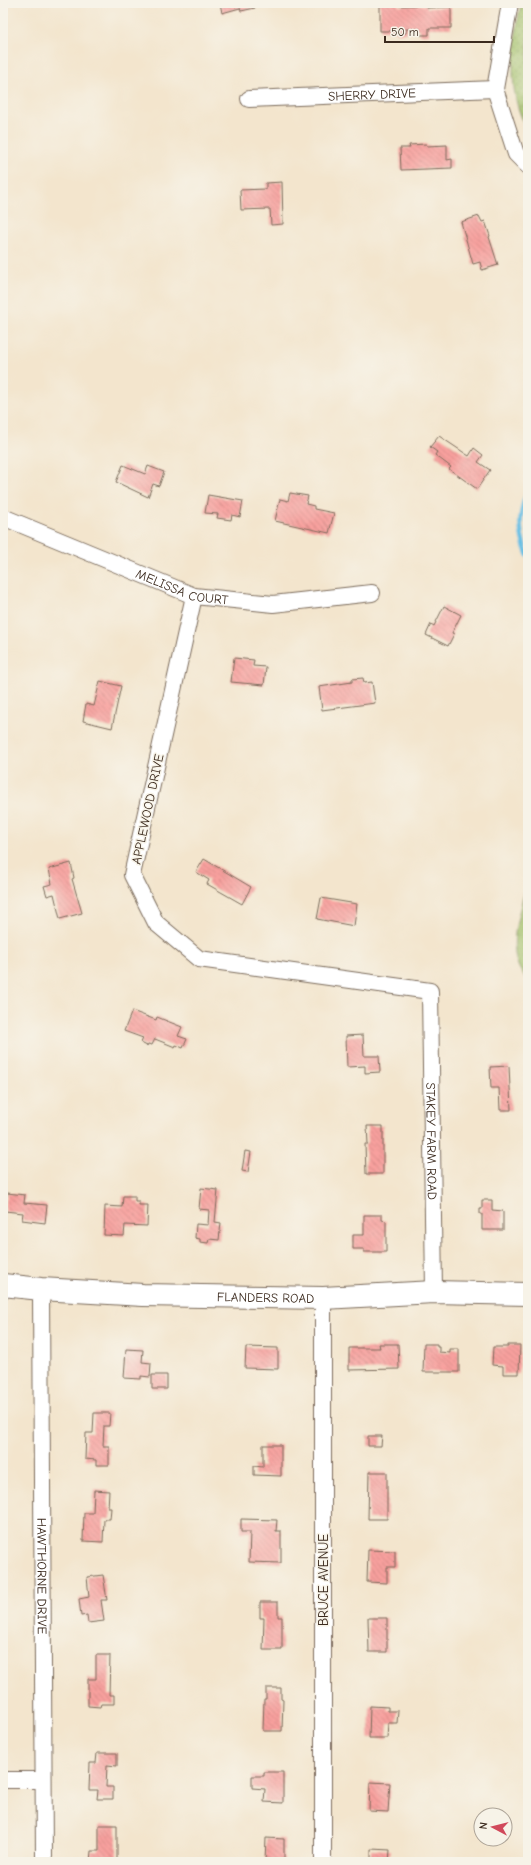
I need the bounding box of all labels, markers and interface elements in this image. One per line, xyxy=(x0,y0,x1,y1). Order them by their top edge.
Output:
scale bar xyxy=(385,18,494,44)
text: 50 m xyxy=(391,25,419,39)
street label: SHERRY DRIVE xyxy=(328,85,416,104)
street label: MELISSA COURT xyxy=(134,566,229,607)
street label: APPLEWOOD DRIVE xyxy=(128,752,167,866)
street label: STAKEY FARM ROAD xyxy=(423,1082,440,1200)
street label: FLANDERS ROAD xyxy=(217,1289,314,1306)
street label: HAWTHORNE DRIVE xyxy=(34,1518,50,1634)
street label: BRUCE AVENUE xyxy=(316,1534,331,1626)
north arrow xyxy=(473,1807,513,1847)
text: N xyxy=(477,1821,490,1830)

